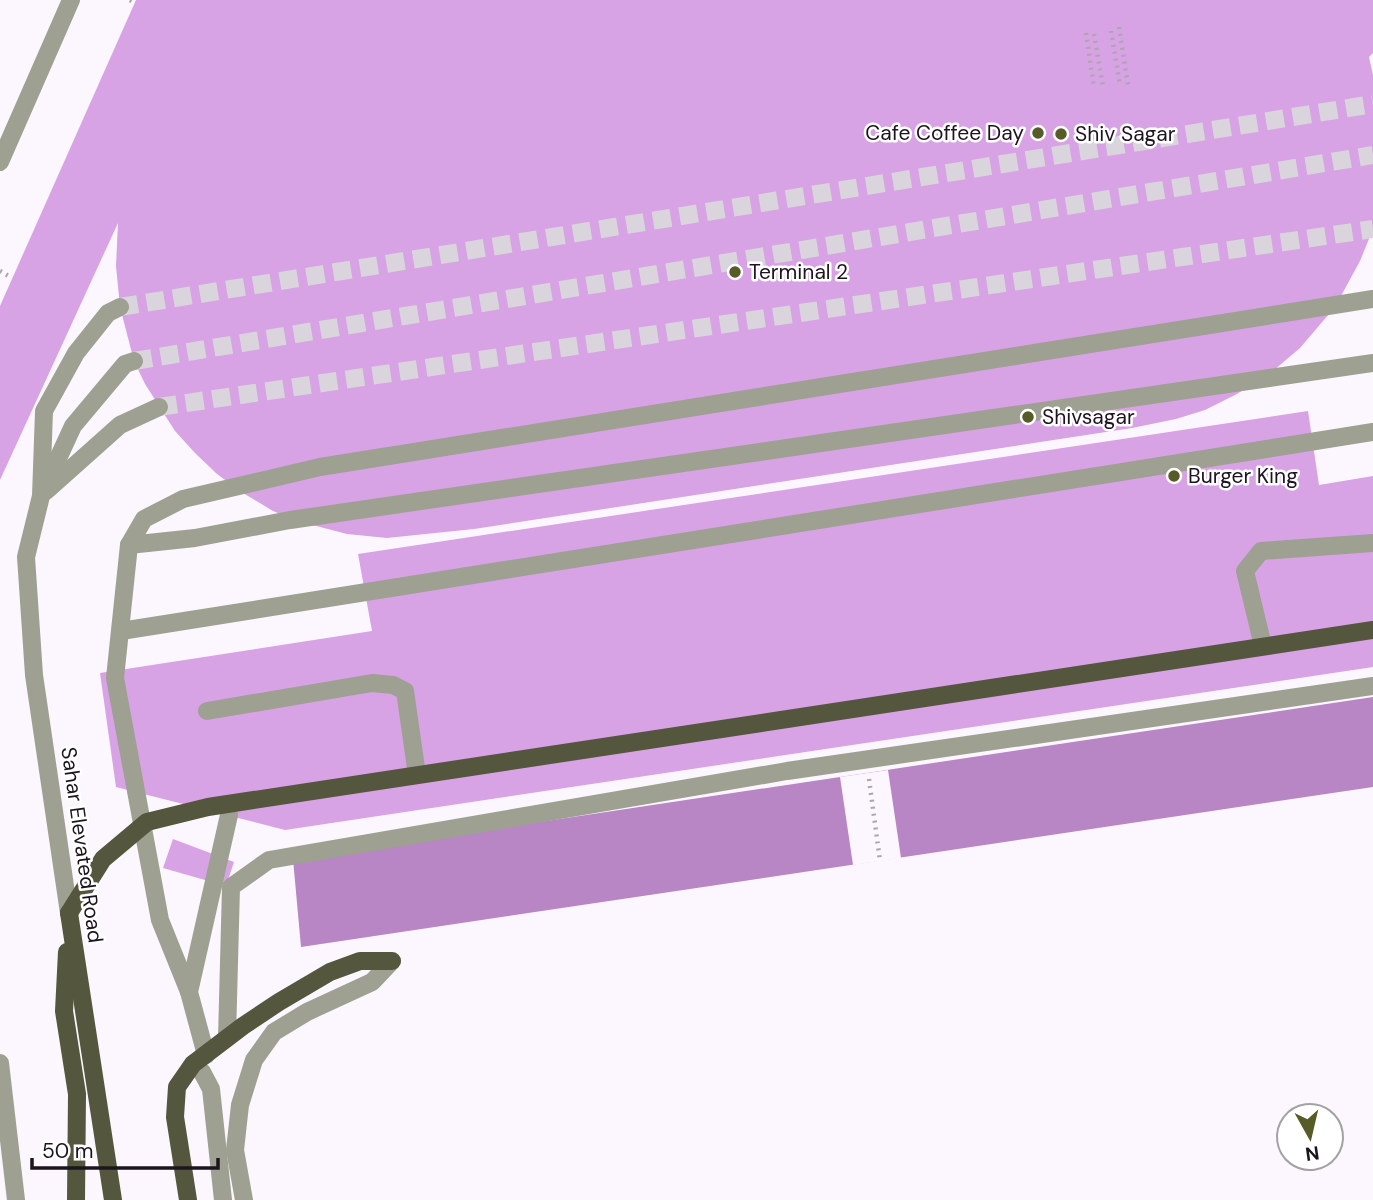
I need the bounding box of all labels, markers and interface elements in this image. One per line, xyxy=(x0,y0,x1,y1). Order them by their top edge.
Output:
place label: Cafe Coffee Day xyxy=(865,119,1024,147)
place label: Shiv Sagar xyxy=(1075,120,1176,148)
marker: Cafe Coffee Day xyxy=(1030,125,1046,141)
marker: Shiv Sagar xyxy=(1053,126,1069,142)
place label: Terminal 2 xyxy=(749,258,848,286)
marker: Terminal 2 xyxy=(727,264,743,280)
place label: Shivsagar xyxy=(1042,403,1135,431)
marker: Shivsagar xyxy=(1020,409,1036,425)
place label: Burger King xyxy=(1188,462,1298,490)
marker: Burger King xyxy=(1166,468,1182,484)
street label: Sahar Elevated Road xyxy=(54,745,110,945)
north arrow xyxy=(1275,1102,1345,1172)
scale bar xyxy=(32,1126,217,1170)
text: 50 m xyxy=(42,1137,93,1165)
text: N xyxy=(1304,1140,1321,1167)

